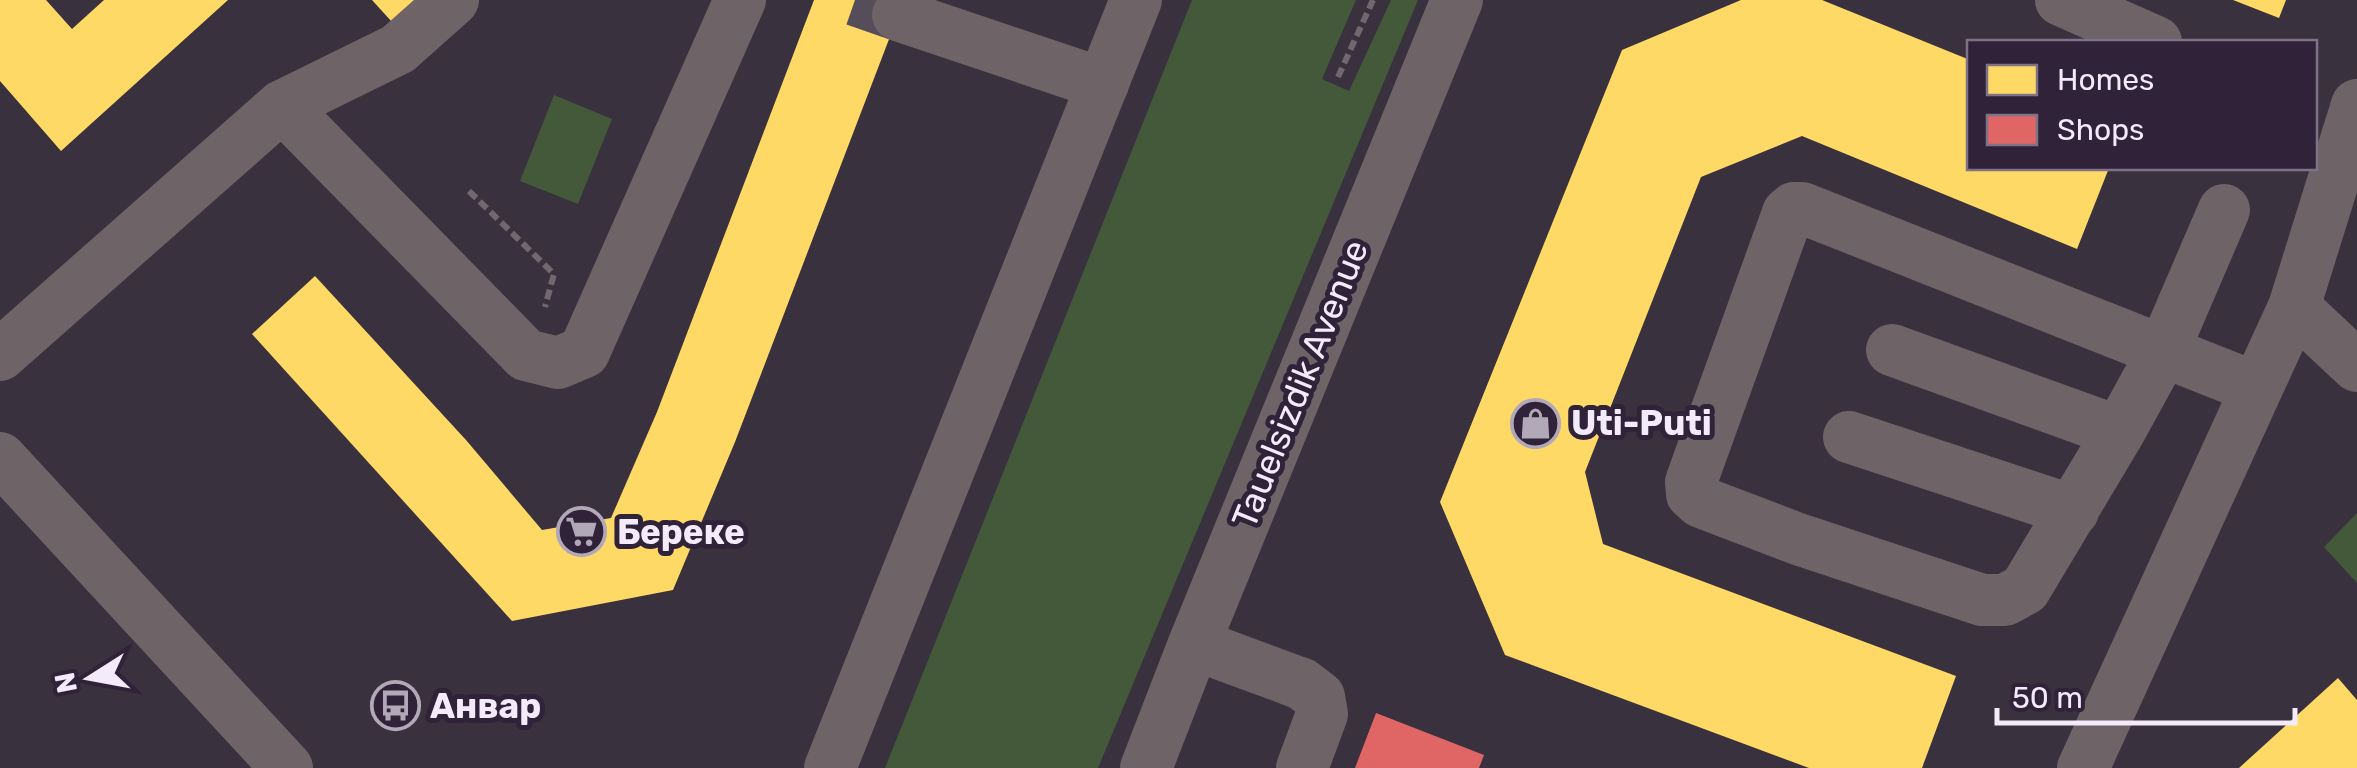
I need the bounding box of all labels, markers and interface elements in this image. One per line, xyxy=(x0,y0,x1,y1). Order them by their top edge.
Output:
legend xyxy=(1967,40,2317,170)
text: Homes xyxy=(2057,62,2154,98)
text: Shops xyxy=(2057,112,2144,148)
street label: Tauelsizdik Avenue xyxy=(1223,234,1377,534)
shop icon: Uti-Puti xyxy=(1510,397,1562,449)
place label: Uti-Puti xyxy=(1571,402,1712,444)
supermarket icon: Береке xyxy=(556,506,608,558)
place label: Береке xyxy=(617,511,745,553)
north arrow xyxy=(40,628,140,728)
scale bar xyxy=(1997,663,2294,725)
text: N xyxy=(48,670,84,696)
bus stop icon: Анвар xyxy=(369,680,421,732)
text: 50 m xyxy=(2012,680,2083,716)
place label: Анвар xyxy=(430,685,541,727)

